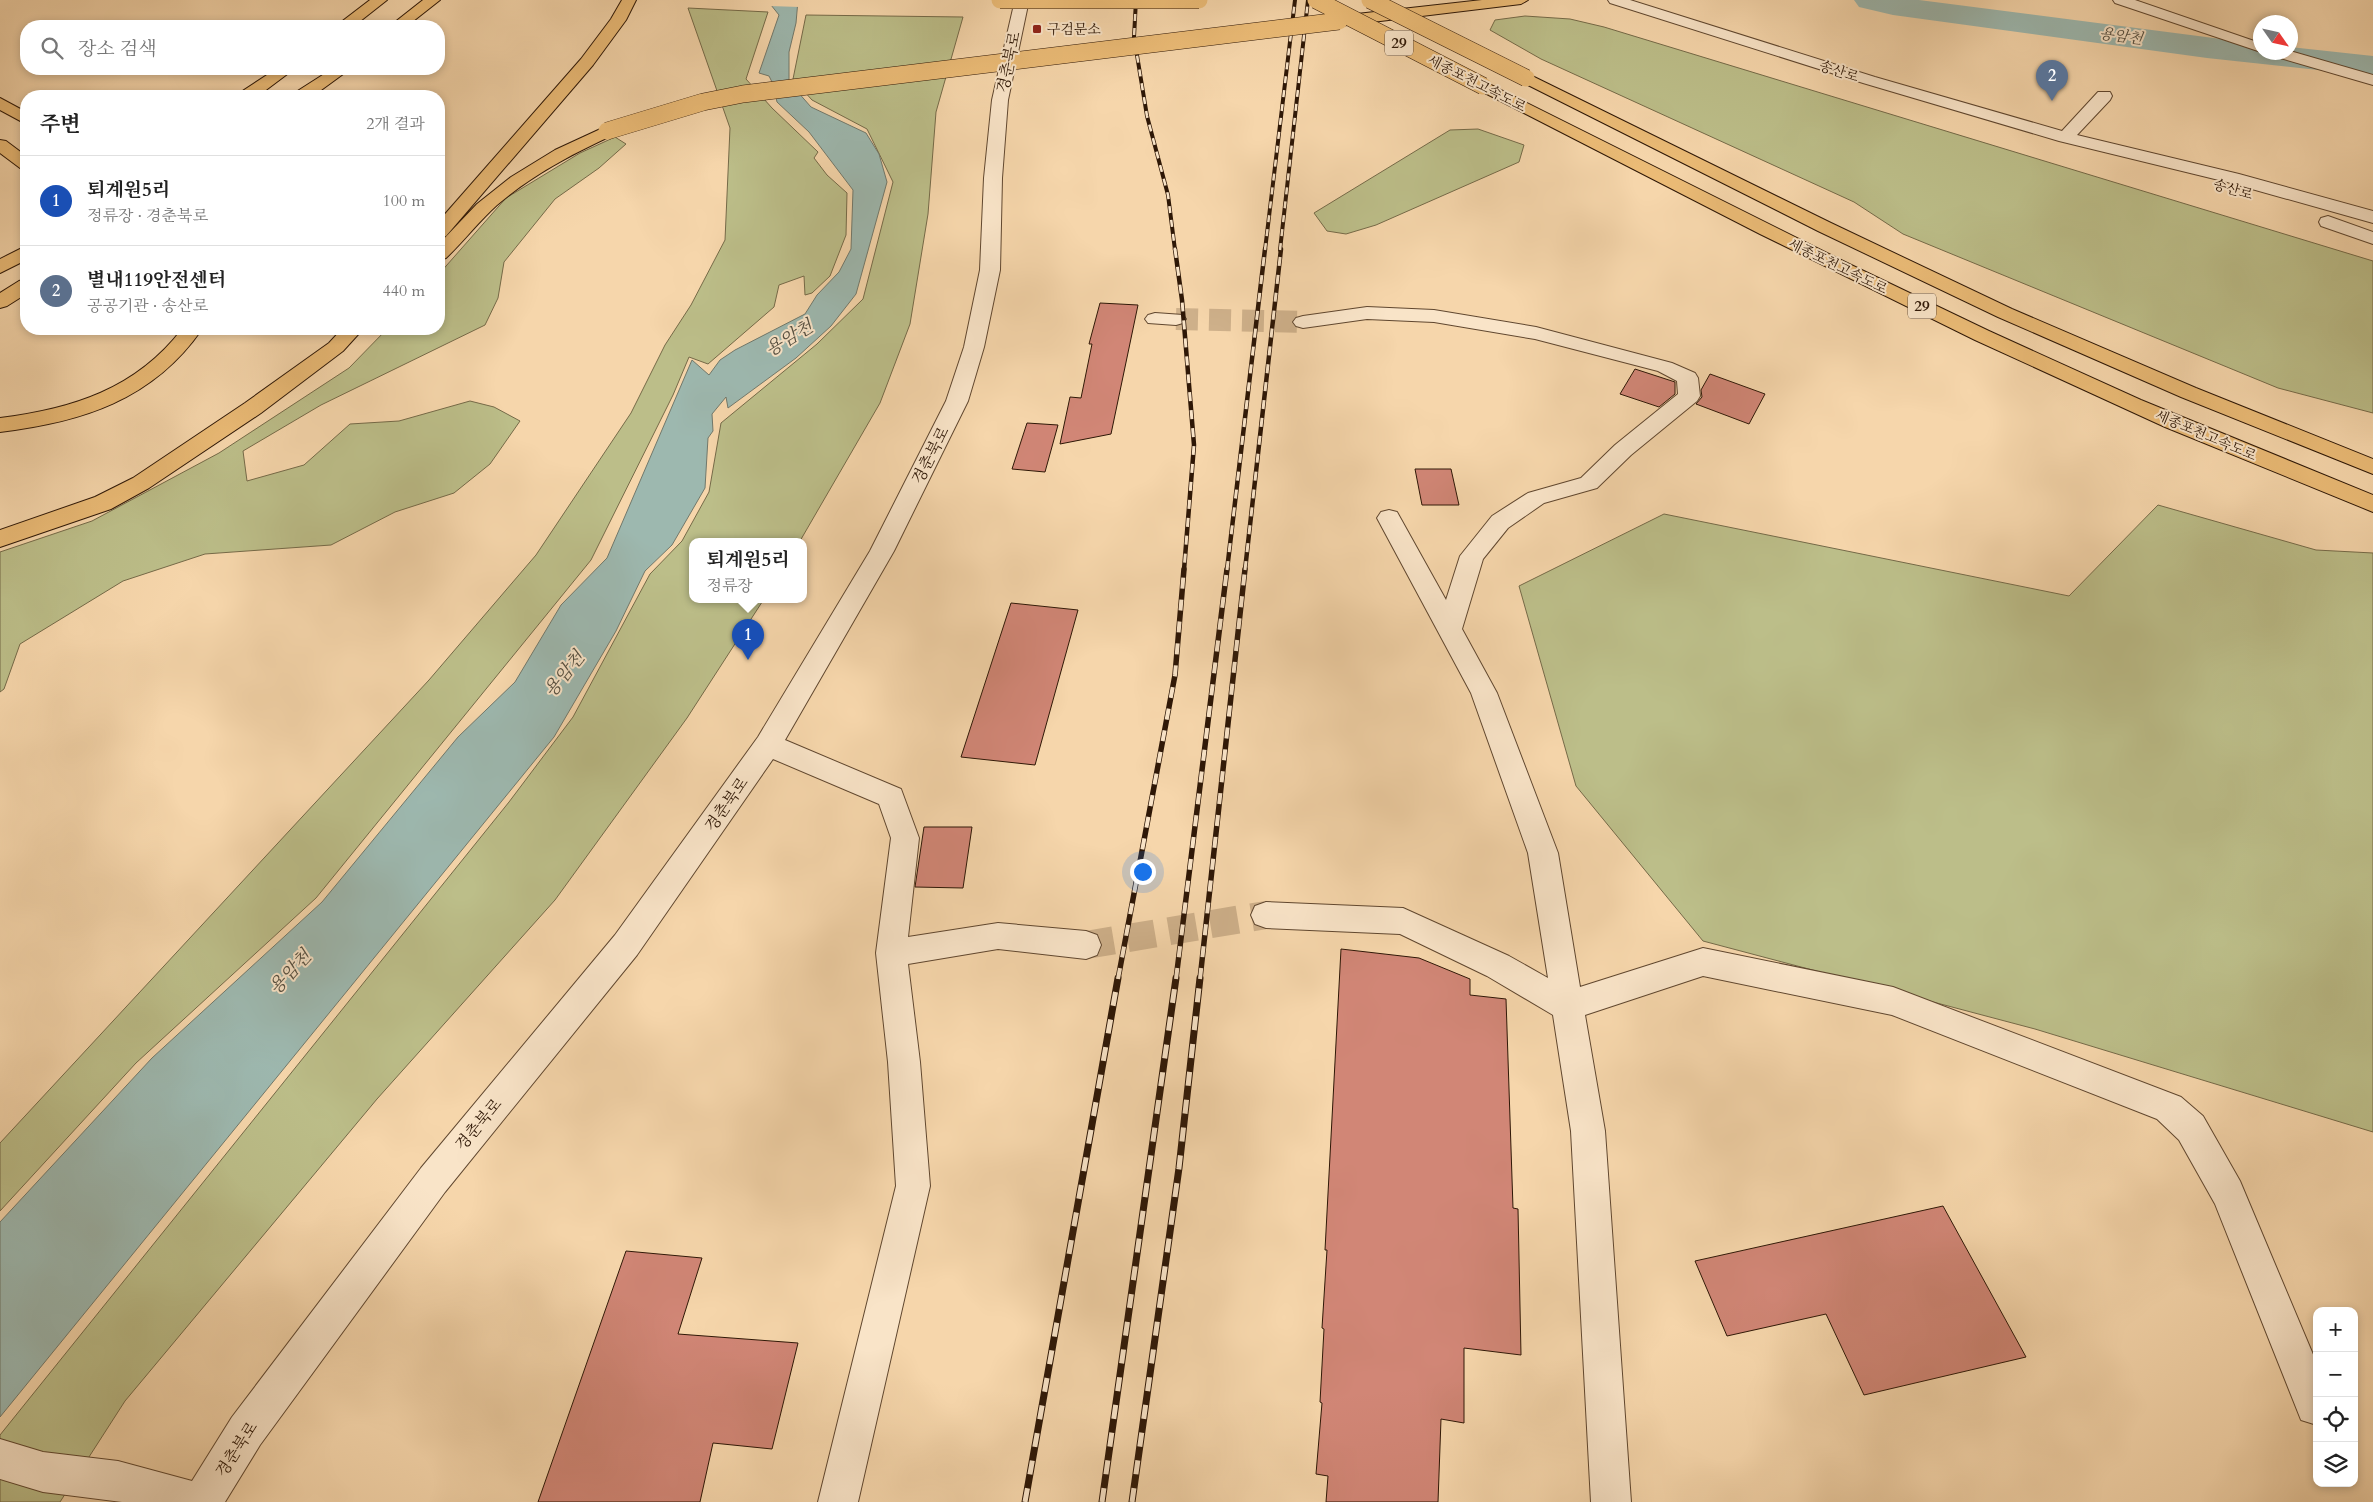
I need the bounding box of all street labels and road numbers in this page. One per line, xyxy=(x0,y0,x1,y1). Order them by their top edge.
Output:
street label: 경춘북로 xyxy=(992,29,1026,95)
road number: 29 xyxy=(1385,30,1413,56)
street label: 세종포천고속도로 xyxy=(1424,50,1530,117)
street label: 송산로 xyxy=(1817,56,1862,87)
street label: 송산로 xyxy=(2211,175,2255,204)
street label: 세종포천고속도로 xyxy=(1785,234,1891,299)
road number: 29 xyxy=(1908,294,1936,318)
street label: 세종포천고속도로 xyxy=(2152,406,2260,466)
street label: 경춘북로 xyxy=(907,422,955,488)
street label: 경춘북로 xyxy=(700,772,754,836)
street label: 경춘북로 xyxy=(450,1093,507,1155)
street label: 경춘북로 xyxy=(211,1417,263,1481)

